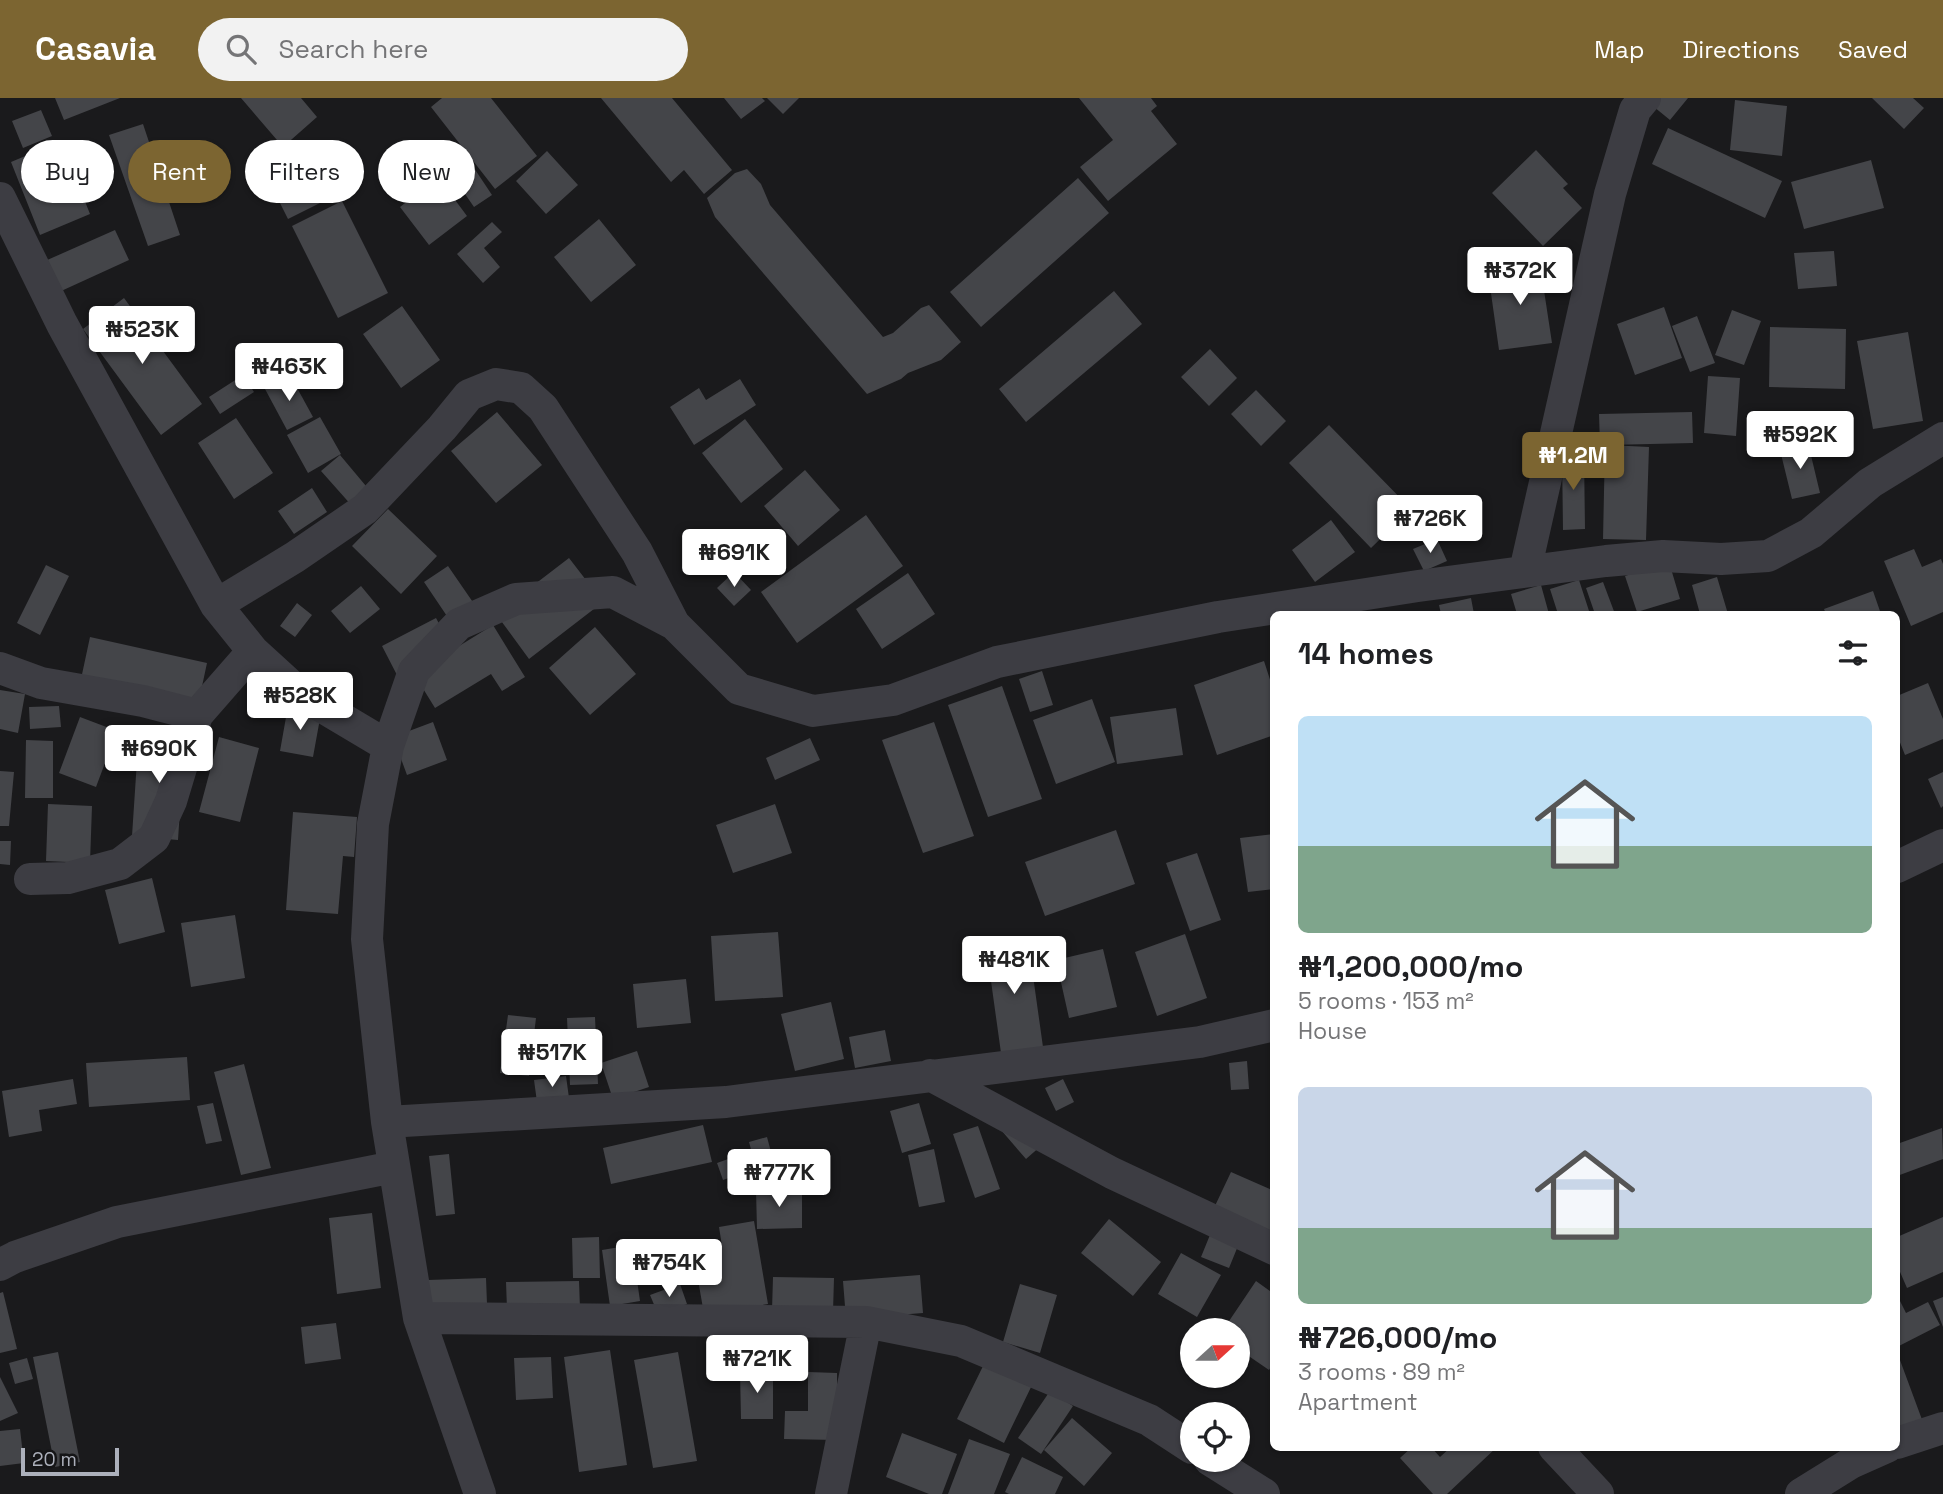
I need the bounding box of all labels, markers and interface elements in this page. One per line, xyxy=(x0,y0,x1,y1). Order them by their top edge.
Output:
search box xyxy=(198,18,688,81)
text: Casavia xyxy=(35,28,156,70)
icon: search xyxy=(222,30,260,68)
text: Search here xyxy=(278,32,428,66)
text: Map xyxy=(1594,34,1644,65)
text: Directions xyxy=(1682,34,1800,65)
text: Saved xyxy=(1838,34,1908,65)
chip: Buy xyxy=(21,140,114,203)
chip: Rent xyxy=(128,140,231,203)
chip: Filters xyxy=(245,140,364,203)
chip: New xyxy=(378,140,475,203)
pin: ₦372K xyxy=(1471,248,1569,307)
text: ₦372K xyxy=(1483,255,1557,285)
pin: ₦523K xyxy=(93,306,191,366)
text: ₦523K xyxy=(105,314,179,344)
pin: ₦463K xyxy=(240,344,338,403)
text: ₦463K xyxy=(251,351,327,381)
pin: ₦592K xyxy=(1751,412,1849,471)
text: ₦592K xyxy=(1763,419,1837,449)
pin: ₦1.2M xyxy=(1524,432,1622,492)
text: ₦1.2M xyxy=(1538,440,1608,470)
pin: ₦726K xyxy=(1381,496,1479,555)
text: ₦726K xyxy=(1393,503,1467,533)
pin: ₦691K xyxy=(685,530,783,589)
text: ₦691K xyxy=(698,537,770,567)
text: 14 homes xyxy=(1298,634,1434,673)
icon: filters xyxy=(1834,634,1872,672)
pin: ₦528K xyxy=(251,672,349,732)
text: ₦528K xyxy=(263,680,337,710)
pin: ₦690K xyxy=(110,726,208,785)
text: ₦690K xyxy=(121,733,197,763)
icon: home xyxy=(1522,761,1648,887)
pin: ₦481K xyxy=(965,936,1063,996)
text: ₦481K xyxy=(978,944,1050,974)
text: ₦1,200,000/mo xyxy=(1298,947,1523,986)
text: 5 rooms · 153 m² xyxy=(1298,986,1474,1016)
text: House xyxy=(1298,1016,1367,1046)
pin: ₦517K xyxy=(503,1030,601,1089)
text: ₦517K xyxy=(517,1037,587,1067)
icon: home xyxy=(1522,1132,1648,1258)
pin: ₦777K xyxy=(730,1150,828,1209)
text: ₦777K xyxy=(743,1157,815,1187)
pin: ₦754K xyxy=(620,1240,718,1299)
text: ₦754K xyxy=(632,1247,706,1277)
north arrow xyxy=(1180,1318,1250,1388)
map controls xyxy=(1180,1318,1250,1472)
text: ₦726,000/mo xyxy=(1298,1318,1497,1357)
pin: ₦721K xyxy=(708,1336,806,1395)
text: ₦721K xyxy=(722,1343,792,1373)
text: 3 rooms · 89 m² xyxy=(1298,1357,1465,1387)
text: Apartment xyxy=(1298,1387,1418,1417)
button: locate xyxy=(1180,1402,1250,1472)
scale bar xyxy=(21,1445,119,1477)
text: 20 m xyxy=(32,1447,77,1472)

